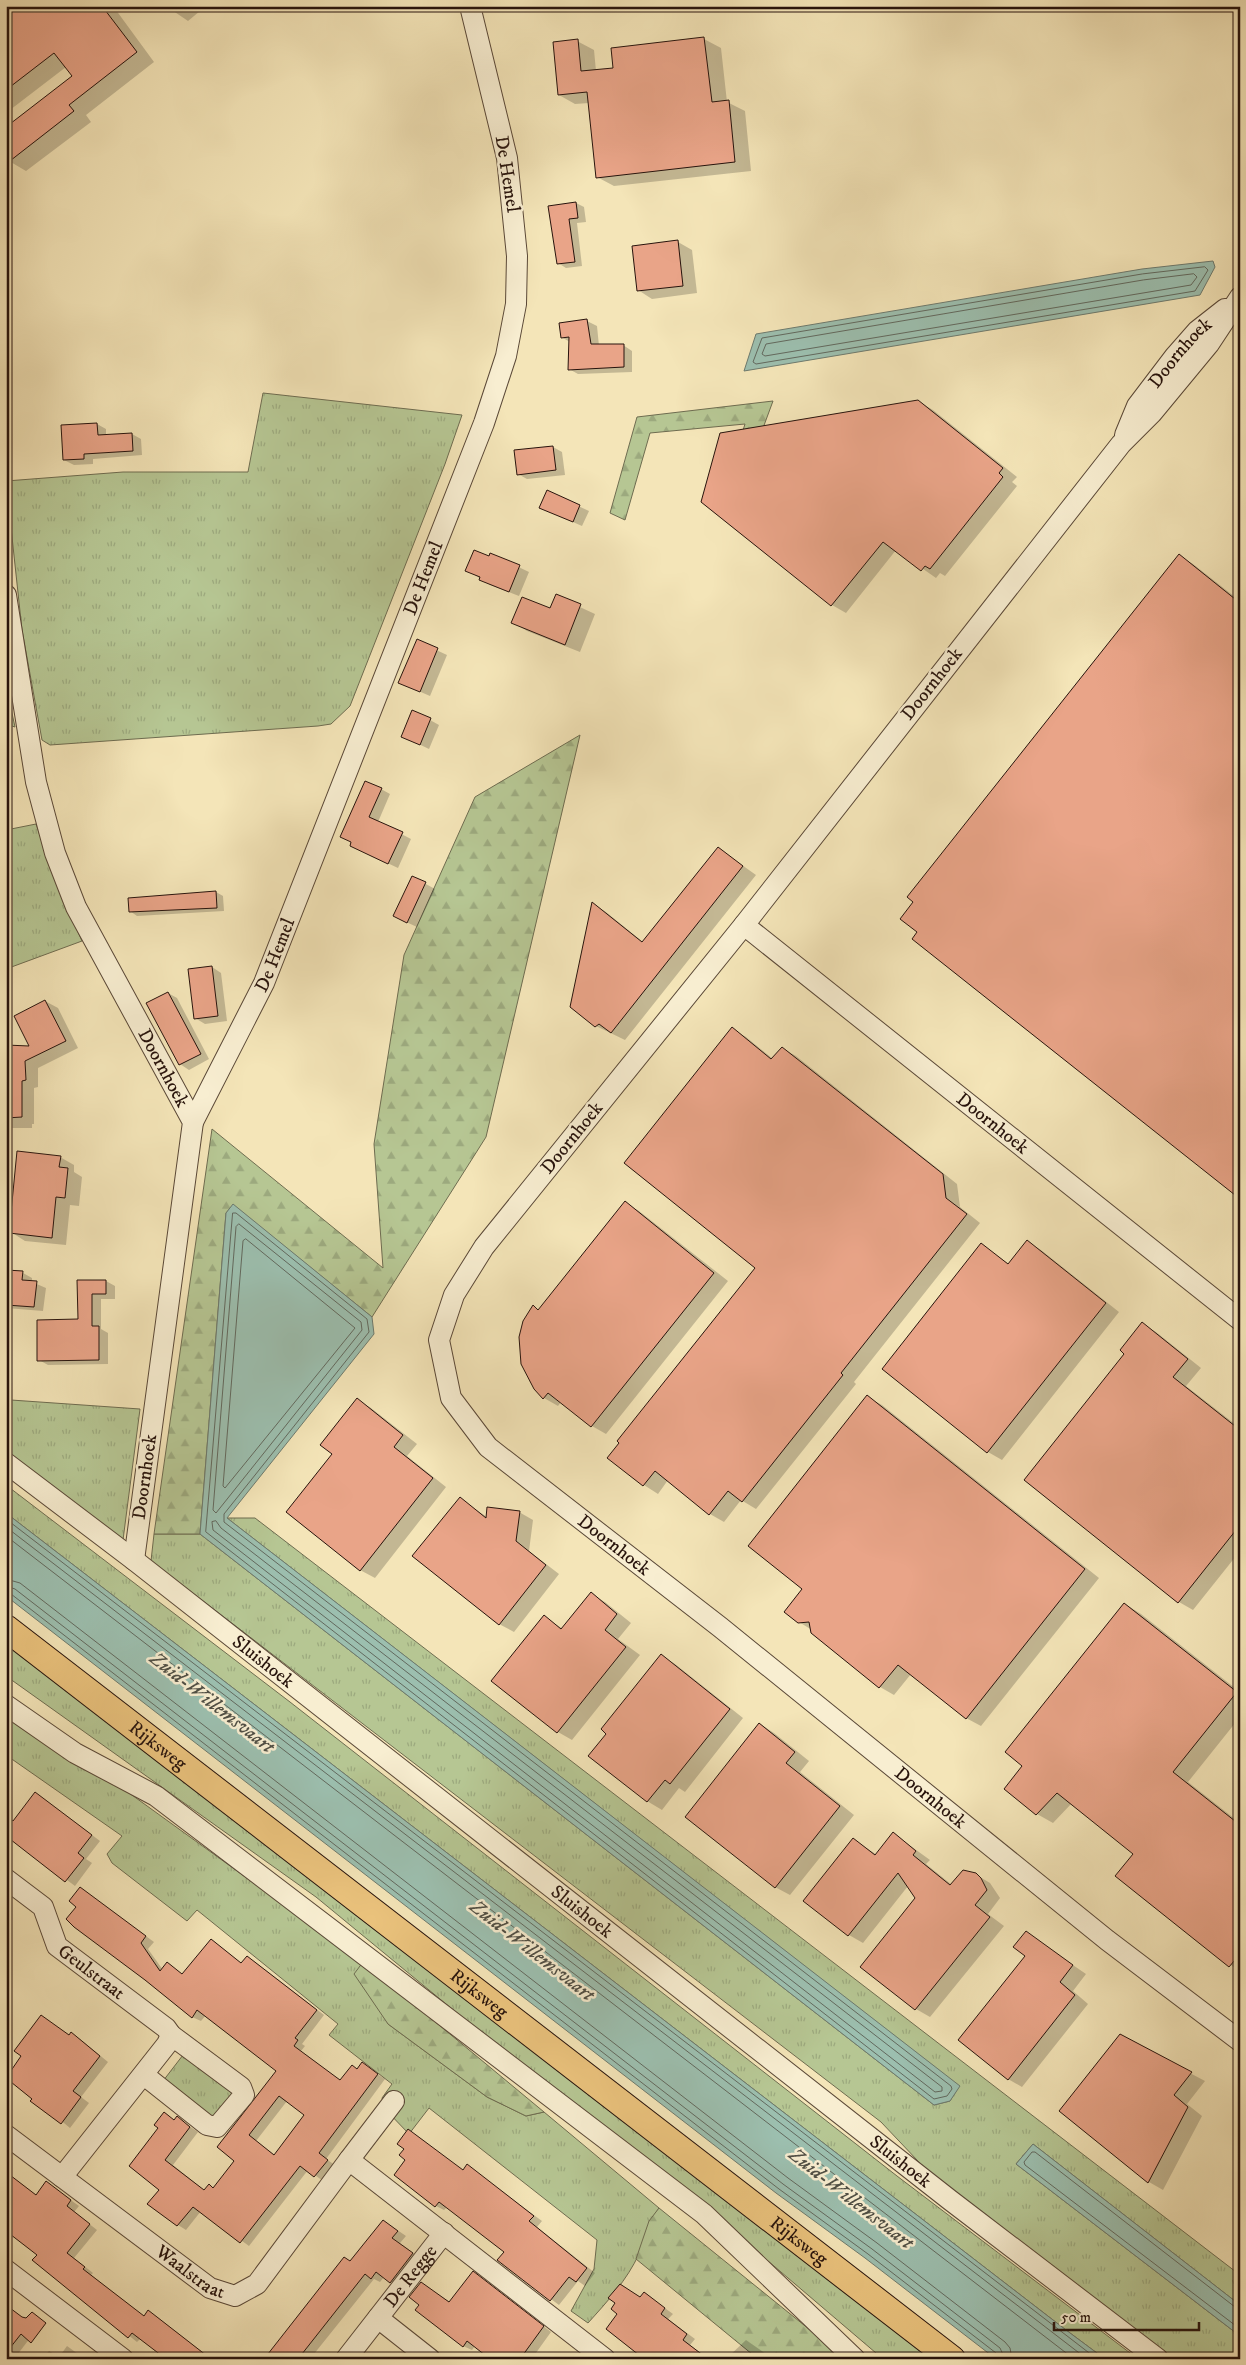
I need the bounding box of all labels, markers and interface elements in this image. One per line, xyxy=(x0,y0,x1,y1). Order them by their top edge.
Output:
street label: De Hemel xyxy=(490,134,524,214)
street label: Doornhoek xyxy=(1143,312,1217,393)
street label: De Hemel xyxy=(398,538,448,618)
street label: Doornhoek xyxy=(896,643,968,725)
street label: De Hemel xyxy=(250,915,300,996)
street label: Doornhoek xyxy=(133,1025,195,1112)
street label: Doornhoek xyxy=(952,1087,1034,1159)
street label: Doornhoek xyxy=(536,1097,608,1179)
street label: Doornhoek xyxy=(128,1432,162,1521)
street label: Doornhoek xyxy=(573,1509,656,1581)
street label: Sluishoek xyxy=(228,1630,299,1693)
water label: Zuid-Willemsvaart xyxy=(144,1646,281,1761)
street label: Rijksweg xyxy=(124,1716,192,1775)
street label: Doornhoek xyxy=(890,1761,972,1834)
street label: Sluishoek xyxy=(546,1880,618,1943)
water label: Zuid-Willemsvaart xyxy=(464,1894,601,2009)
street label: Geulstraat xyxy=(53,1939,130,2005)
street label: Rijksweg xyxy=(446,1964,513,2024)
street label: Sluishoek xyxy=(865,2130,937,2193)
water label: Zuid-Willemsvaart xyxy=(783,2142,920,2257)
street label: Rijksweg xyxy=(765,2211,833,2271)
street label: Waalstraat xyxy=(150,2239,228,2304)
street label: De Regge xyxy=(379,2240,442,2312)
scale bar xyxy=(1054,2300,1198,2332)
text: 50 m xyxy=(1061,2308,1091,2327)

